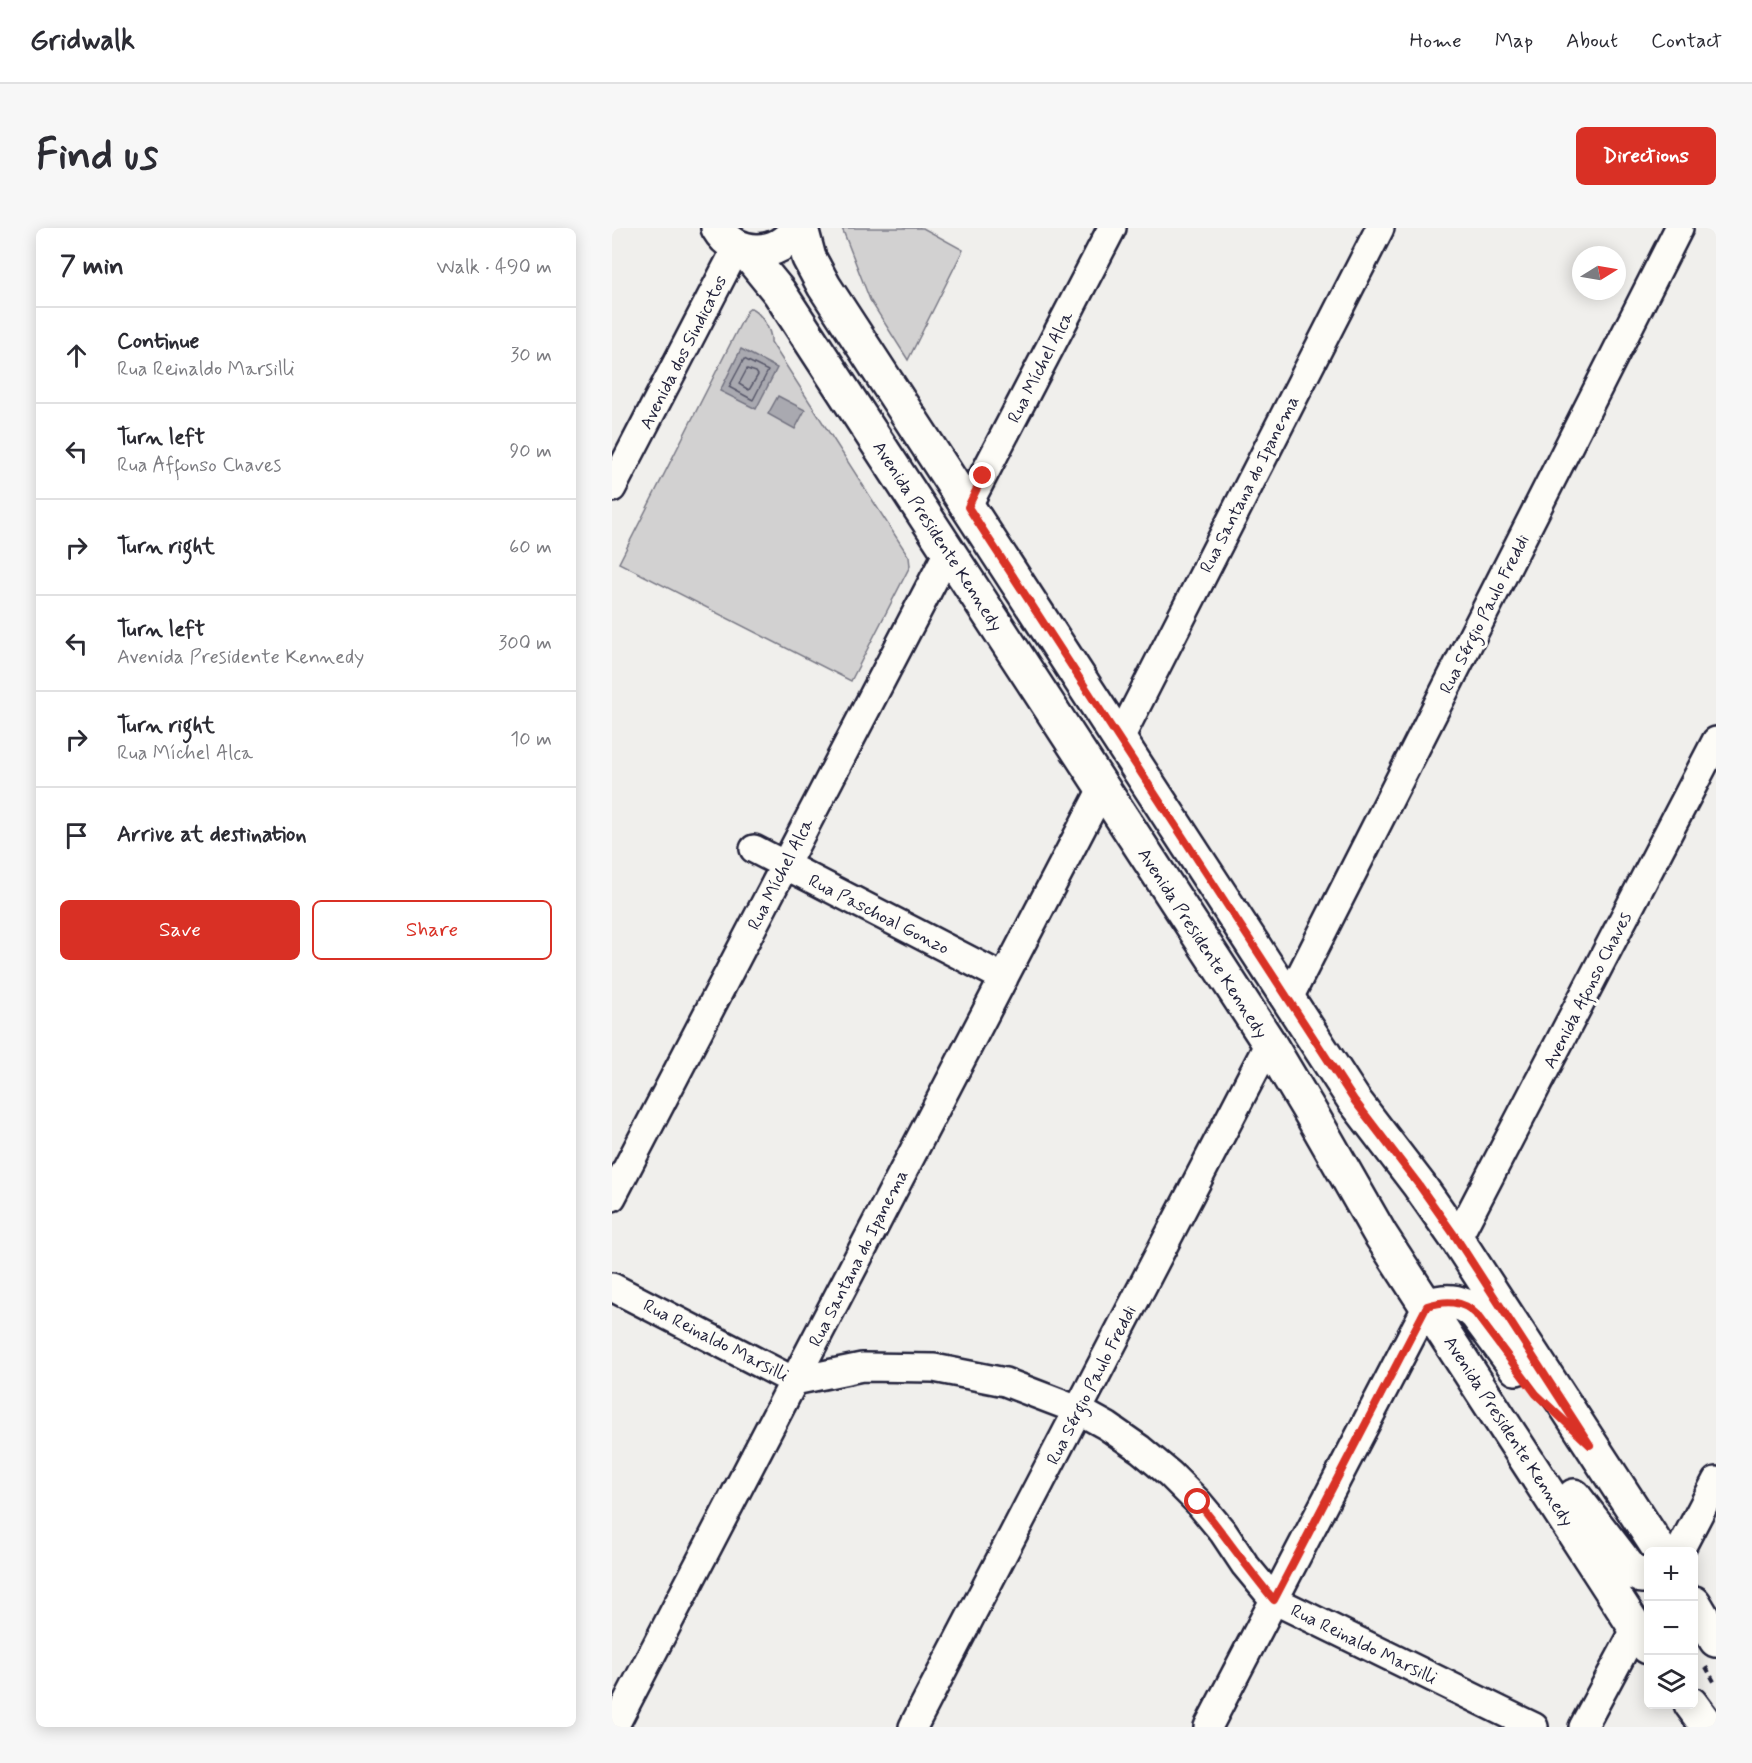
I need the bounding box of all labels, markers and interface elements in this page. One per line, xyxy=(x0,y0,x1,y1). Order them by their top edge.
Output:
text: Gridwalk xyxy=(30,23,135,60)
text: Home xyxy=(1410,27,1462,55)
text: Map xyxy=(1495,27,1533,55)
text: About xyxy=(1566,27,1618,55)
text: Contact xyxy=(1651,27,1722,55)
button: Directions xyxy=(1576,127,1716,185)
text: Find us xyxy=(36,129,158,184)
north arrow xyxy=(1572,246,1626,300)
text: 7 min xyxy=(60,250,124,284)
text: Walk · 490 m xyxy=(437,254,552,281)
street label: Avenida dos Sindicatos xyxy=(635,271,733,434)
street label: Rua Míchel Alca xyxy=(1002,307,1079,427)
text: Continue xyxy=(117,328,199,356)
icon: ahead xyxy=(60,339,93,372)
text: 30 m xyxy=(510,342,552,369)
text: Rua Reinaldo Marsilli xyxy=(117,356,295,383)
street label: Rua Santana do Ipanema xyxy=(1195,392,1305,577)
text: Turn left xyxy=(117,424,205,452)
icon: left xyxy=(60,435,93,468)
street label: Avenida Presidente Kennedy xyxy=(867,437,1008,636)
text: 90 m xyxy=(509,438,552,465)
text: Rua Affonso Chaves xyxy=(117,452,281,479)
route end xyxy=(969,462,995,488)
icon: right xyxy=(60,531,93,564)
street label: Rua Sérgio Paulo Freddi xyxy=(1434,531,1537,699)
text: Turn right xyxy=(117,533,215,561)
text: 60 m xyxy=(509,534,552,561)
text: Turn left xyxy=(117,616,205,644)
icon: left xyxy=(60,627,93,660)
text: 300 m xyxy=(498,630,552,657)
text: Avenida Presidente Kennedy xyxy=(117,644,364,671)
text: Turn right xyxy=(117,712,215,740)
icon: right xyxy=(60,723,93,756)
text: 10 m xyxy=(510,726,552,753)
text: Rua Míchel Alca xyxy=(117,740,253,767)
street label: Rua Míchel Alca xyxy=(742,814,819,934)
icon: arrive xyxy=(60,819,93,852)
text: Arrive at destination xyxy=(117,821,307,849)
street label: Avenida Presidente Kennedy xyxy=(1132,844,1273,1043)
street label: Rua Paschoal Gonzo xyxy=(804,869,953,961)
button: Save xyxy=(60,900,300,960)
button: Share xyxy=(312,900,552,960)
street label: Avenida Afonso Chaves xyxy=(1538,908,1640,1074)
street label: Rua Santana do Ipanema xyxy=(804,1166,914,1351)
street label: Rua Reinaldo Marsilli xyxy=(639,1294,792,1388)
street label: Rua Sérgio Paulo Freddi xyxy=(1041,1302,1144,1470)
street label: Avenida Presidente Kennedy xyxy=(1438,1332,1579,1531)
route start xyxy=(1184,1488,1210,1514)
map controls xyxy=(1644,1547,1698,1709)
button: + xyxy=(1644,1547,1698,1601)
street label: Rua Reinaldo Marsilli xyxy=(1286,1599,1441,1691)
button: − xyxy=(1644,1601,1698,1655)
button: layers xyxy=(1644,1655,1698,1709)

